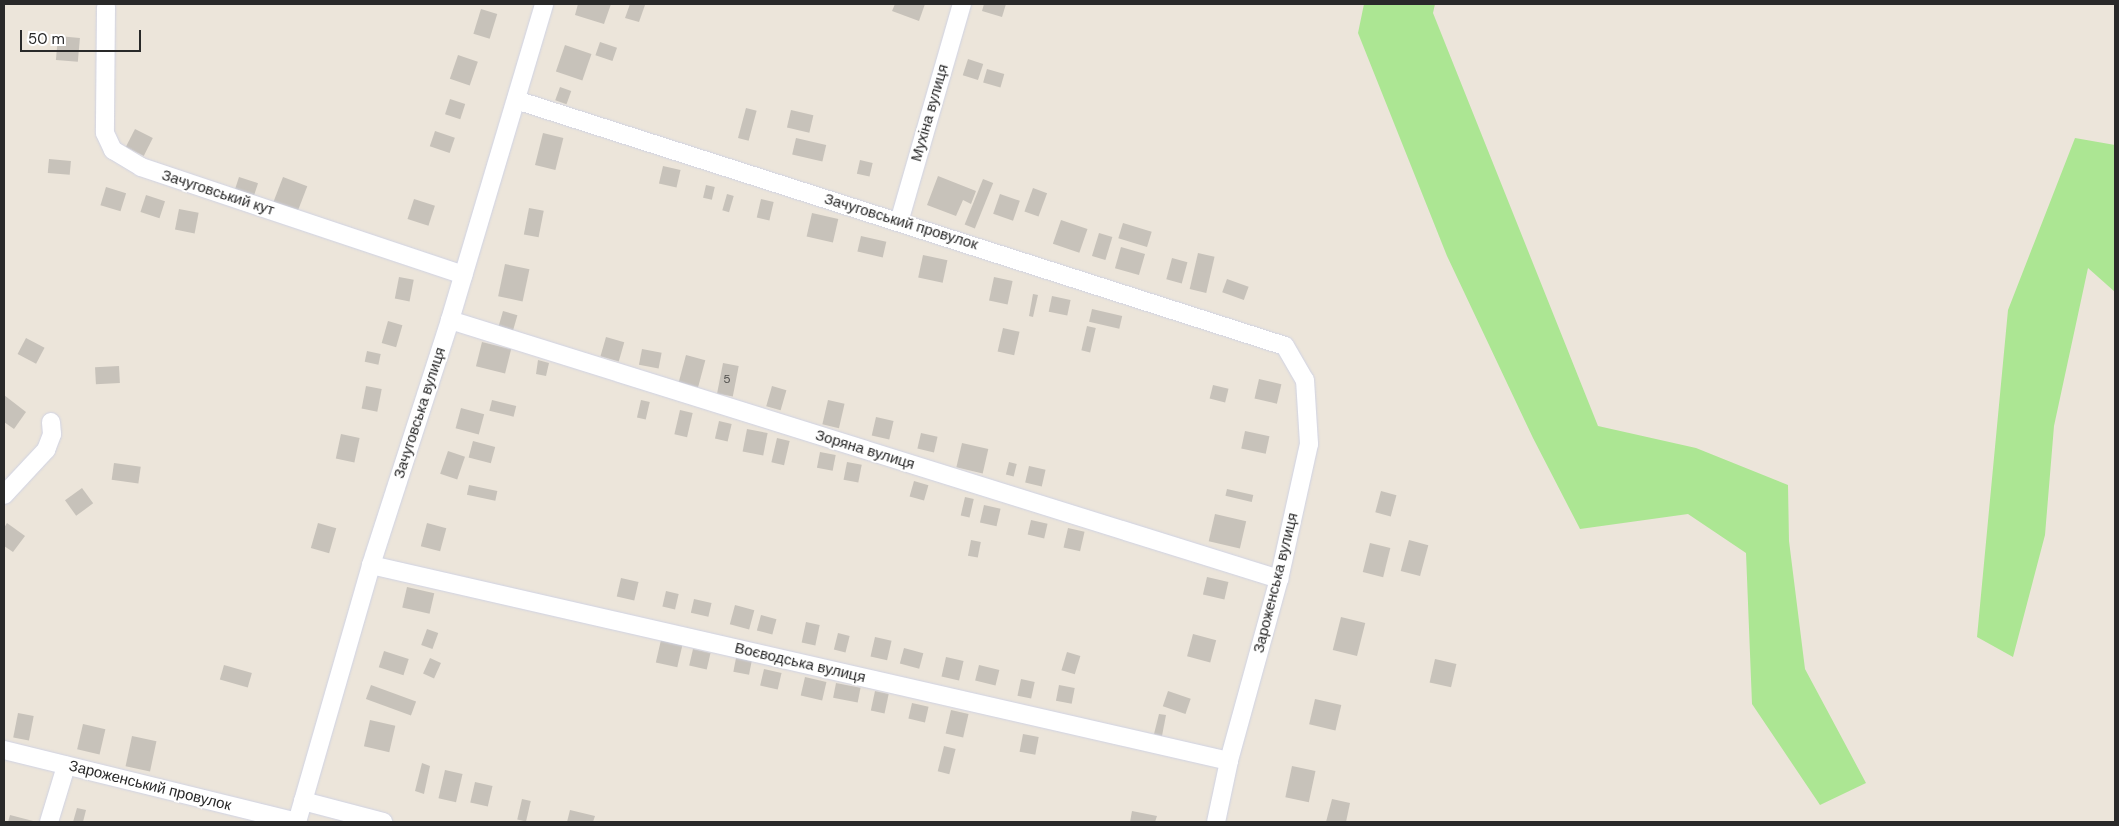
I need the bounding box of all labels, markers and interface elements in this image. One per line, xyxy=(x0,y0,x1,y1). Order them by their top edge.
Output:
scale bar xyxy=(22,20,144,52)
text: 50 m xyxy=(28,29,65,49)
street label: Мухіна вулиця xyxy=(908,62,952,164)
street label: Зачуговський кут xyxy=(159,166,277,220)
street label: Зачуговський провулок xyxy=(822,190,980,254)
street label: Зачуговська вулиця xyxy=(390,345,450,481)
house number: 5 xyxy=(723,373,731,387)
street label: Зоряна вулиця xyxy=(813,426,917,474)
street label: Зароженська вулиця xyxy=(1250,511,1302,655)
street label: Воєводська вулиця xyxy=(733,639,867,687)
street label: Зароженський провулок xyxy=(67,757,233,815)

